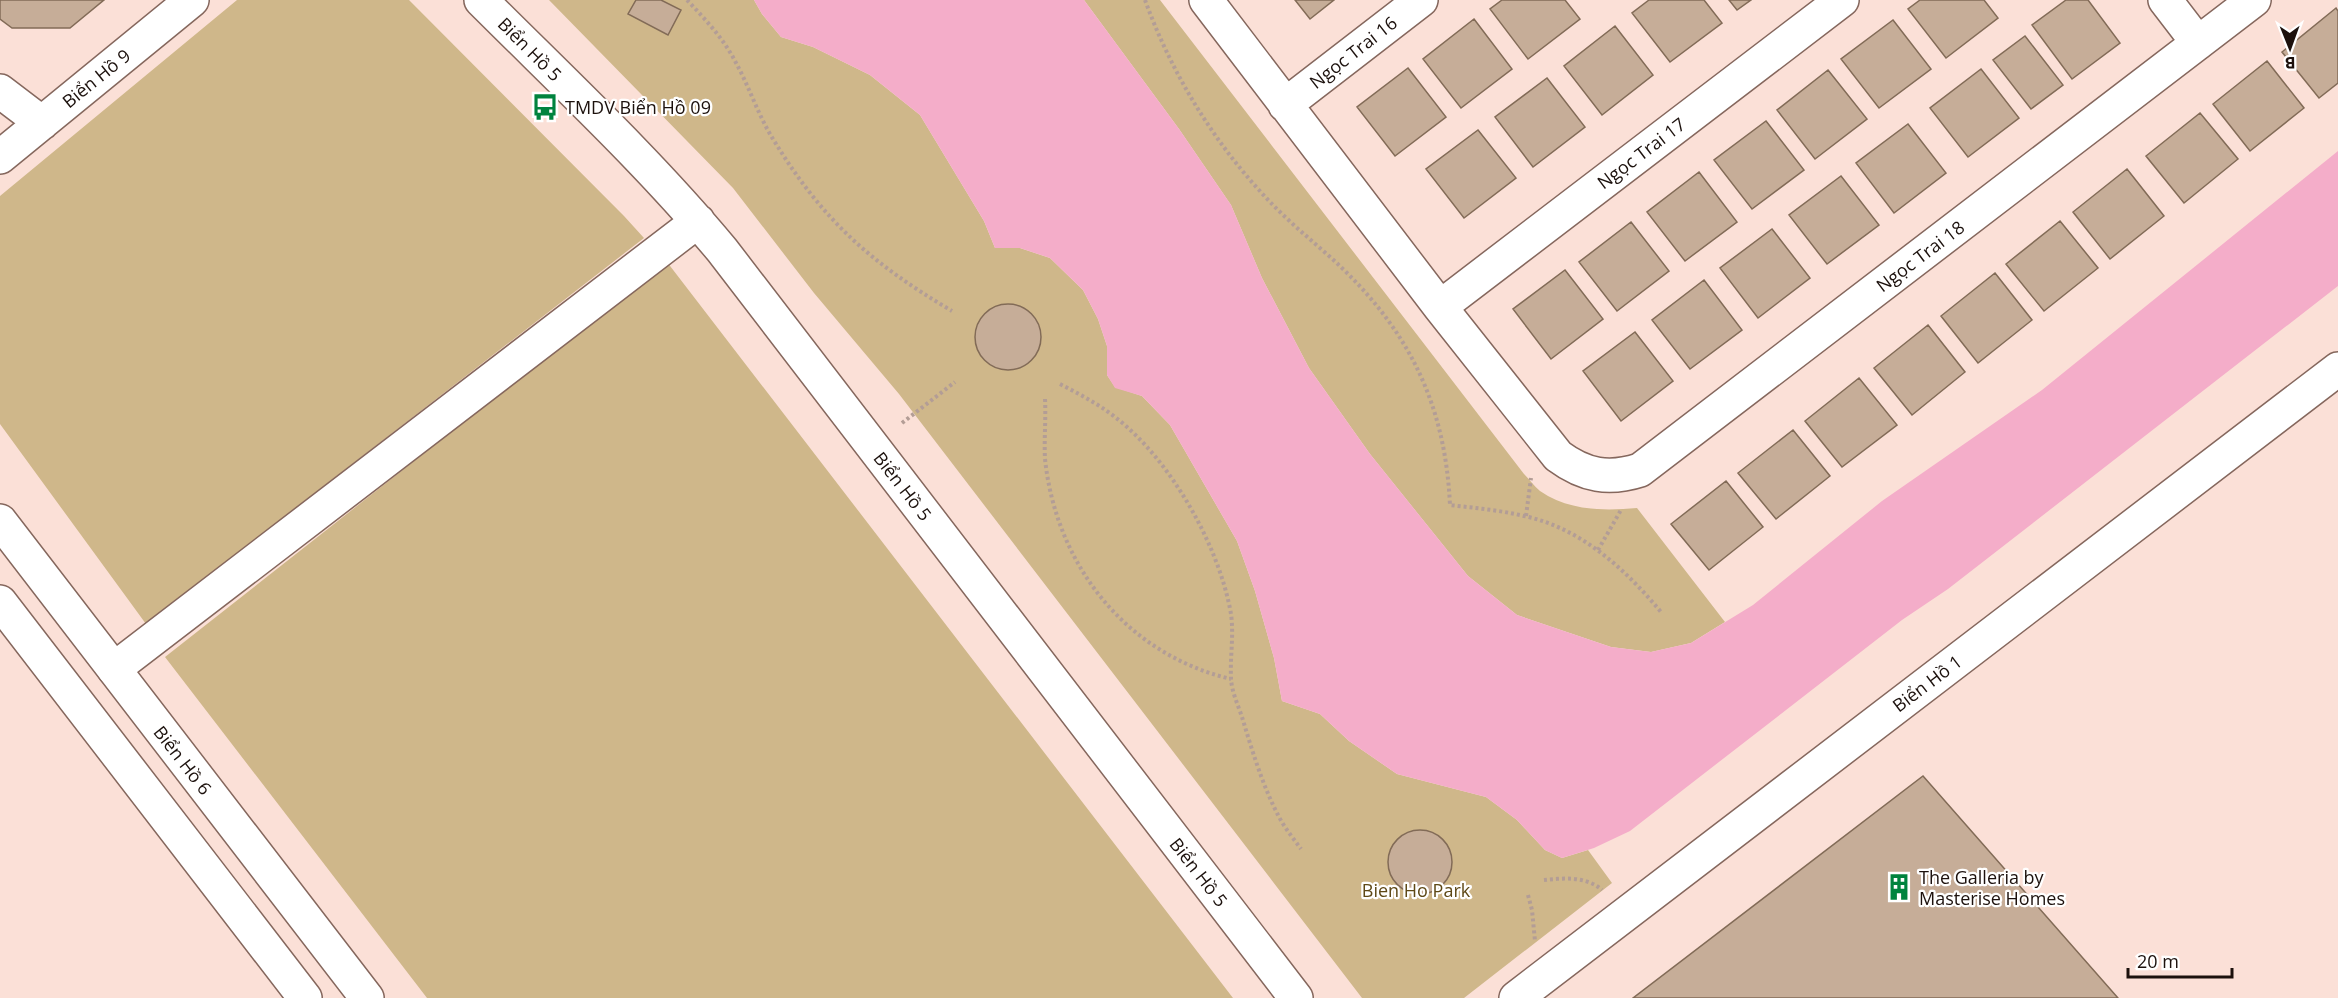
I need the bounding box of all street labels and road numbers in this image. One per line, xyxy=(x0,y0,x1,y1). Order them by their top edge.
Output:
street label: Ngọc Trai 16 xyxy=(1304,10,1402,94)
street label: Biển Hồ 5 xyxy=(493,12,567,86)
street label: Biển Hồ 9 xyxy=(57,43,135,113)
street label: Ngọc Trai 17 xyxy=(1592,112,1690,194)
street label: Ngọc Trai 18 xyxy=(1871,215,1969,297)
street label: Biển Hồ 5 xyxy=(869,447,937,525)
street label: Biển Hồ 1 xyxy=(1887,649,1967,717)
street label: Biển Hồ 6 xyxy=(149,721,217,799)
street label: Biển Hồ 5 xyxy=(1165,833,1233,911)

